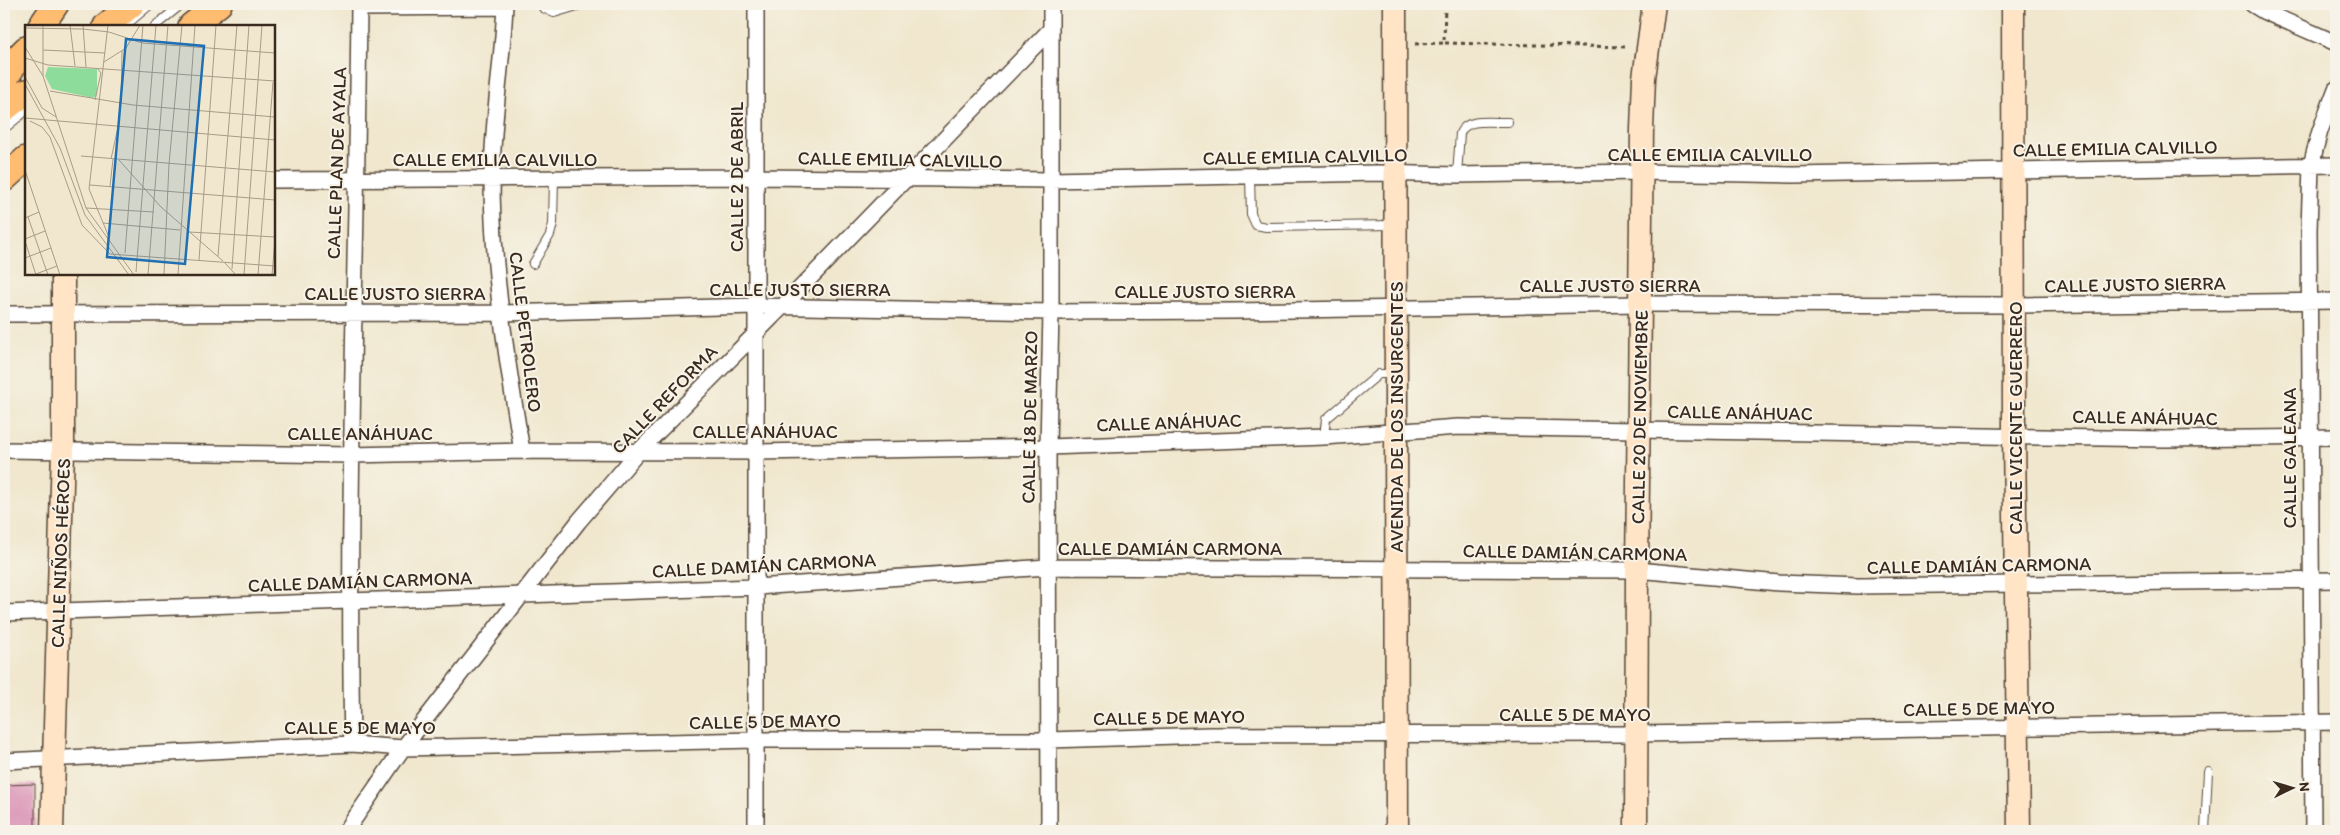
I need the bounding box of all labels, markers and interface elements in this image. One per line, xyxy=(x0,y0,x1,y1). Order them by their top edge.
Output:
inset map xyxy=(25,25,275,275)
street label: CALLE PLAN DE AYALA xyxy=(322,66,351,260)
street label: CALLE 2 DE ABRIL xyxy=(725,101,748,252)
street label: CALLE EMILIA CALVILLO xyxy=(2012,135,2218,162)
street label: CALLE EMILIA CALVILLO xyxy=(1202,143,1408,170)
street label: CALLE EMILIA CALVILLO xyxy=(1607,143,1813,166)
street label: CALLE EMILIA CALVILLO xyxy=(797,146,1003,173)
street label: CALLE EMILIA CALVILLO xyxy=(392,148,598,171)
street label: CALLE PETROLERO xyxy=(504,250,547,414)
street label: CALLE JUSTO SIERRA xyxy=(2044,271,2226,298)
street label: CALLE JUSTO SIERRA xyxy=(1519,274,1701,297)
street label: CALLE JUSTO SIERRA xyxy=(709,278,891,301)
street label: CALLE JUSTO SIERRA xyxy=(1114,280,1296,303)
street label: AVENIDA DE LOS INSURGENTES xyxy=(1385,281,1408,553)
street label: CALLE JUSTO SIERRA xyxy=(304,282,486,305)
street label: CALLE VICENTE GUERRERO xyxy=(2004,301,2027,535)
street label: CALLE 20 DE NOVIEMBRE xyxy=(1626,310,1653,524)
street label: CALLE 18 DE MARZO xyxy=(1016,330,1043,504)
street label: CALLE REFORMA xyxy=(606,340,722,459)
street label: CALLE GALEANA xyxy=(2278,388,2301,528)
street label: CALLE ANÁHUAC xyxy=(1667,400,1813,425)
street label: CALLE ANÁHUAC xyxy=(2072,405,2218,430)
street label: CALLE ANÁHUAC xyxy=(1096,408,1242,437)
street label: CALLE ANÁHUAC xyxy=(692,420,838,443)
street label: CALLE ANÁHUAC xyxy=(287,422,433,445)
street label: CALLE NIÑOS HÉROES xyxy=(46,458,75,648)
street label: CALLE DAMIÁN CARMONA xyxy=(1058,537,1282,560)
street label: CALLE DAMIÁN CARMONA xyxy=(1463,539,1687,566)
street label: CALLE DAMIÁN CARMONA xyxy=(651,548,877,583)
street label: CALLE DAMIÁN CARMONA xyxy=(1867,552,2091,579)
street label: CALLE DAMIÁN CARMONA xyxy=(247,566,473,597)
street label: CALLE 5 DE MAYO xyxy=(1903,696,2055,721)
street label: CALLE 5 DE MAYO xyxy=(1499,703,1651,726)
street label: CALLE 5 DE MAYO xyxy=(1093,705,1245,730)
street label: CALLE 5 DE MAYO xyxy=(689,709,841,734)
street label: CALLE 5 DE MAYO xyxy=(284,716,436,739)
north arrow xyxy=(2268,762,2318,812)
text: N xyxy=(2296,781,2313,792)

